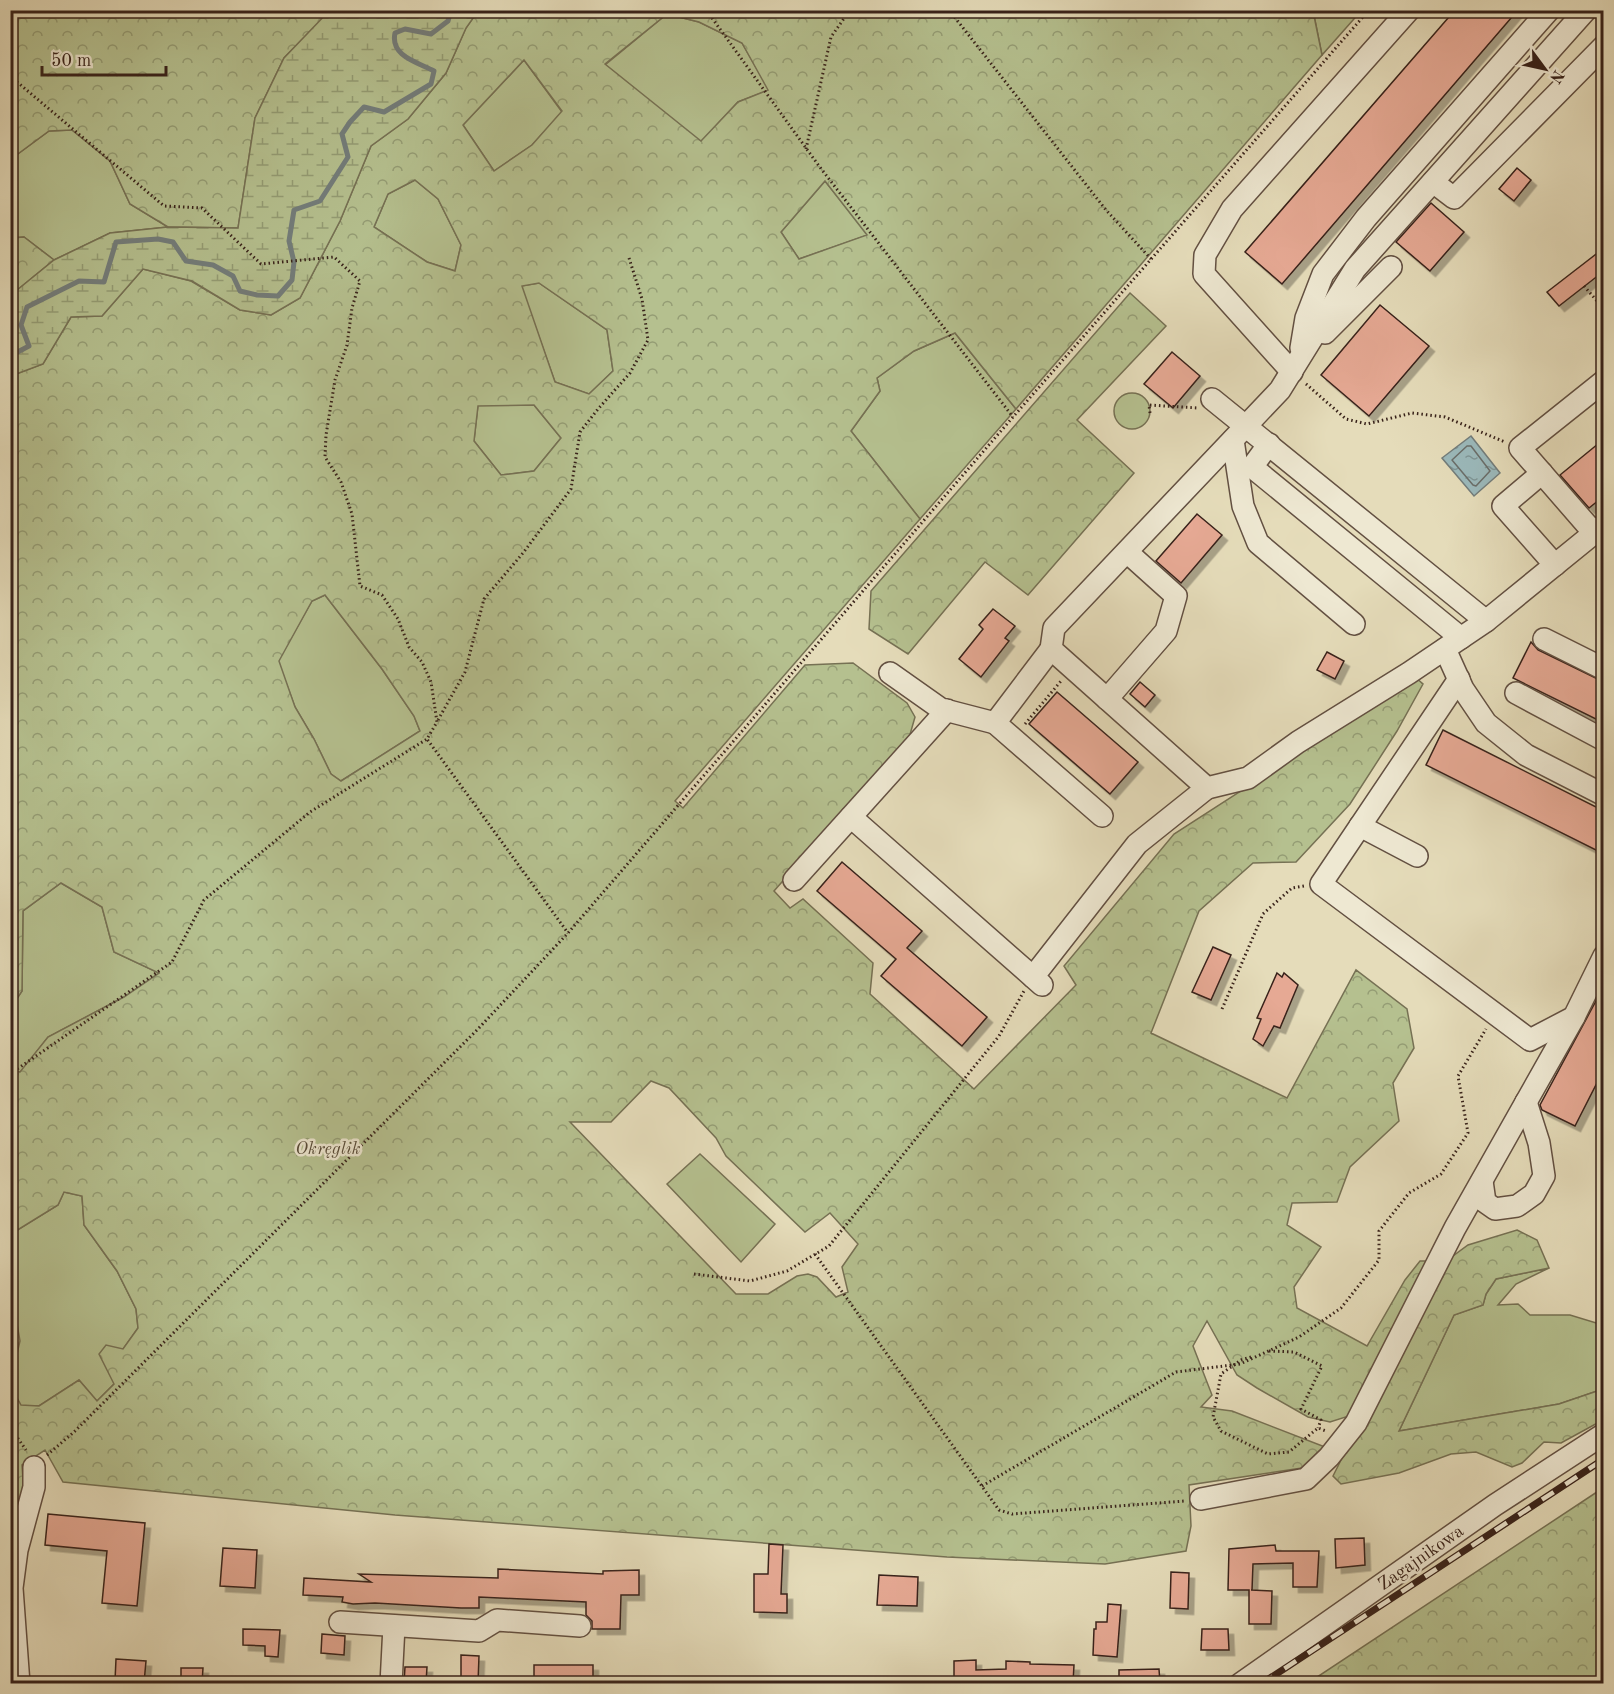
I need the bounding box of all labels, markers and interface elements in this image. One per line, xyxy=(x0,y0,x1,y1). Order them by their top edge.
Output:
scale bar xyxy=(42,39,166,77)
north arrow xyxy=(1515,39,1575,99)
text: 50 m xyxy=(51,52,91,70)
text: N xyxy=(1545,67,1566,86)
park label: Okręglik xyxy=(295,1140,361,1158)
street label: Zagajnikowa xyxy=(1375,1522,1467,1594)

